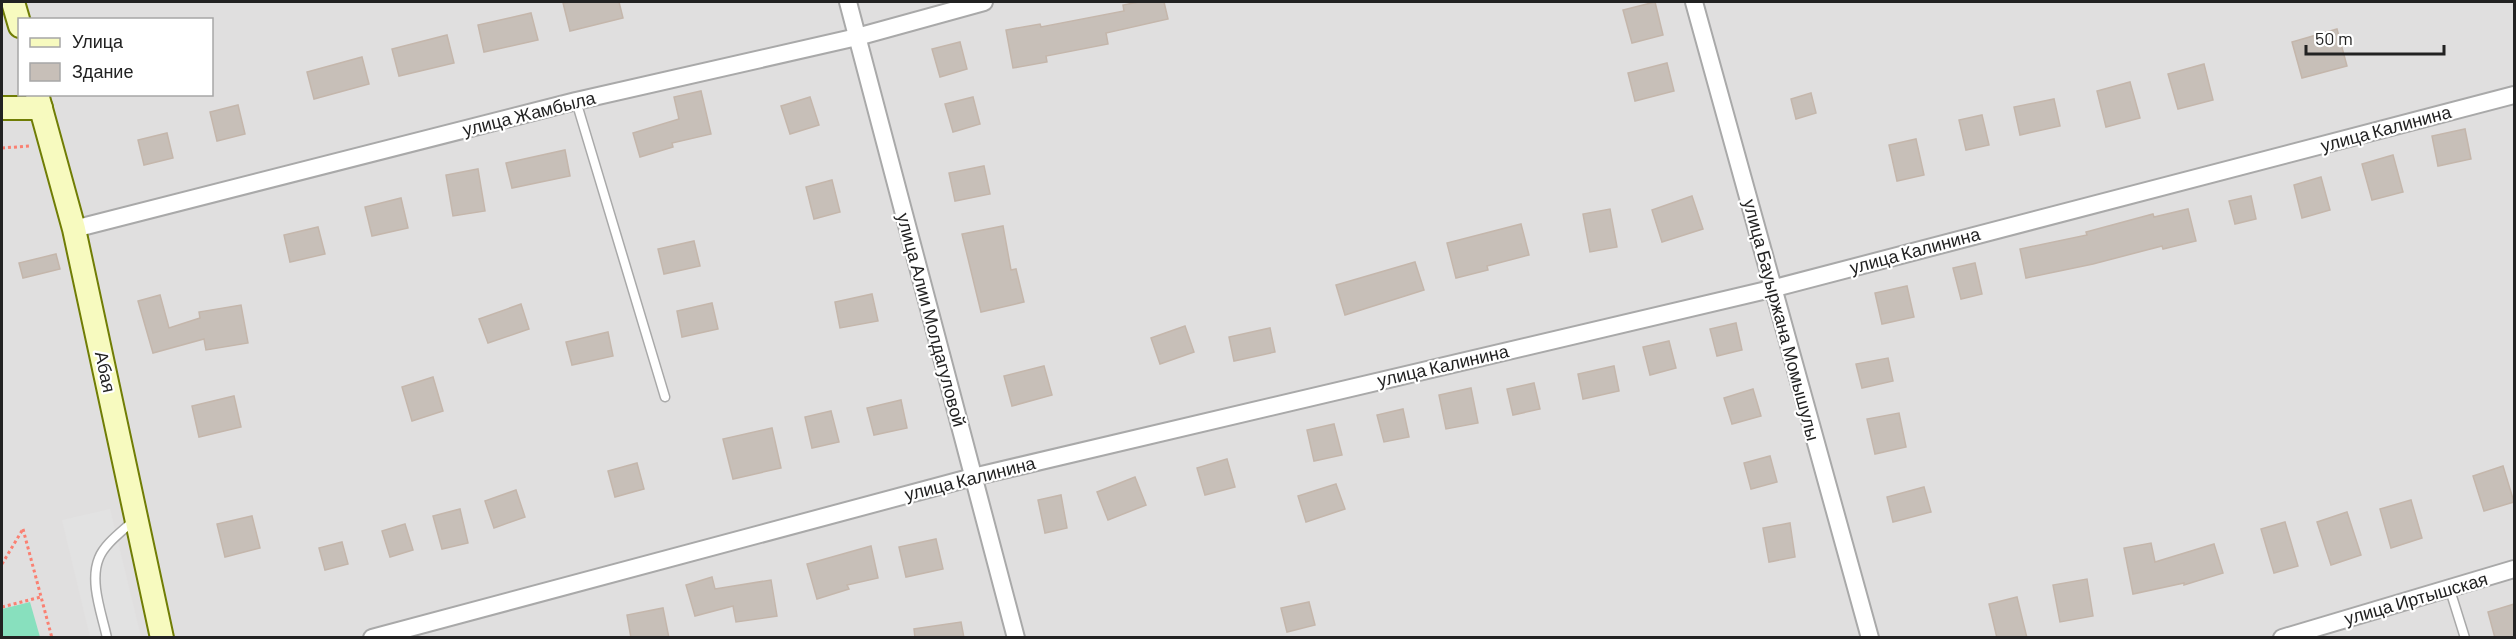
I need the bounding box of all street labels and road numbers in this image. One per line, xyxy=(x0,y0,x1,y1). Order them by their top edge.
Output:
street label: улица Жамбыла xyxy=(460,86,598,140)
street label: улица Калинина xyxy=(2318,100,2454,156)
street label: улица Бауыржана Момышулы xyxy=(1739,197,1825,443)
street label: улица Алии Молдагуловой xyxy=(893,210,971,429)
street label: улица Калинина xyxy=(1847,222,1983,278)
street label: улица Калинина xyxy=(1375,339,1512,391)
street label: Абая xyxy=(91,349,121,394)
street label: улица Калинина xyxy=(902,451,1038,505)
street label: улица Иртышская xyxy=(2341,567,2490,629)

